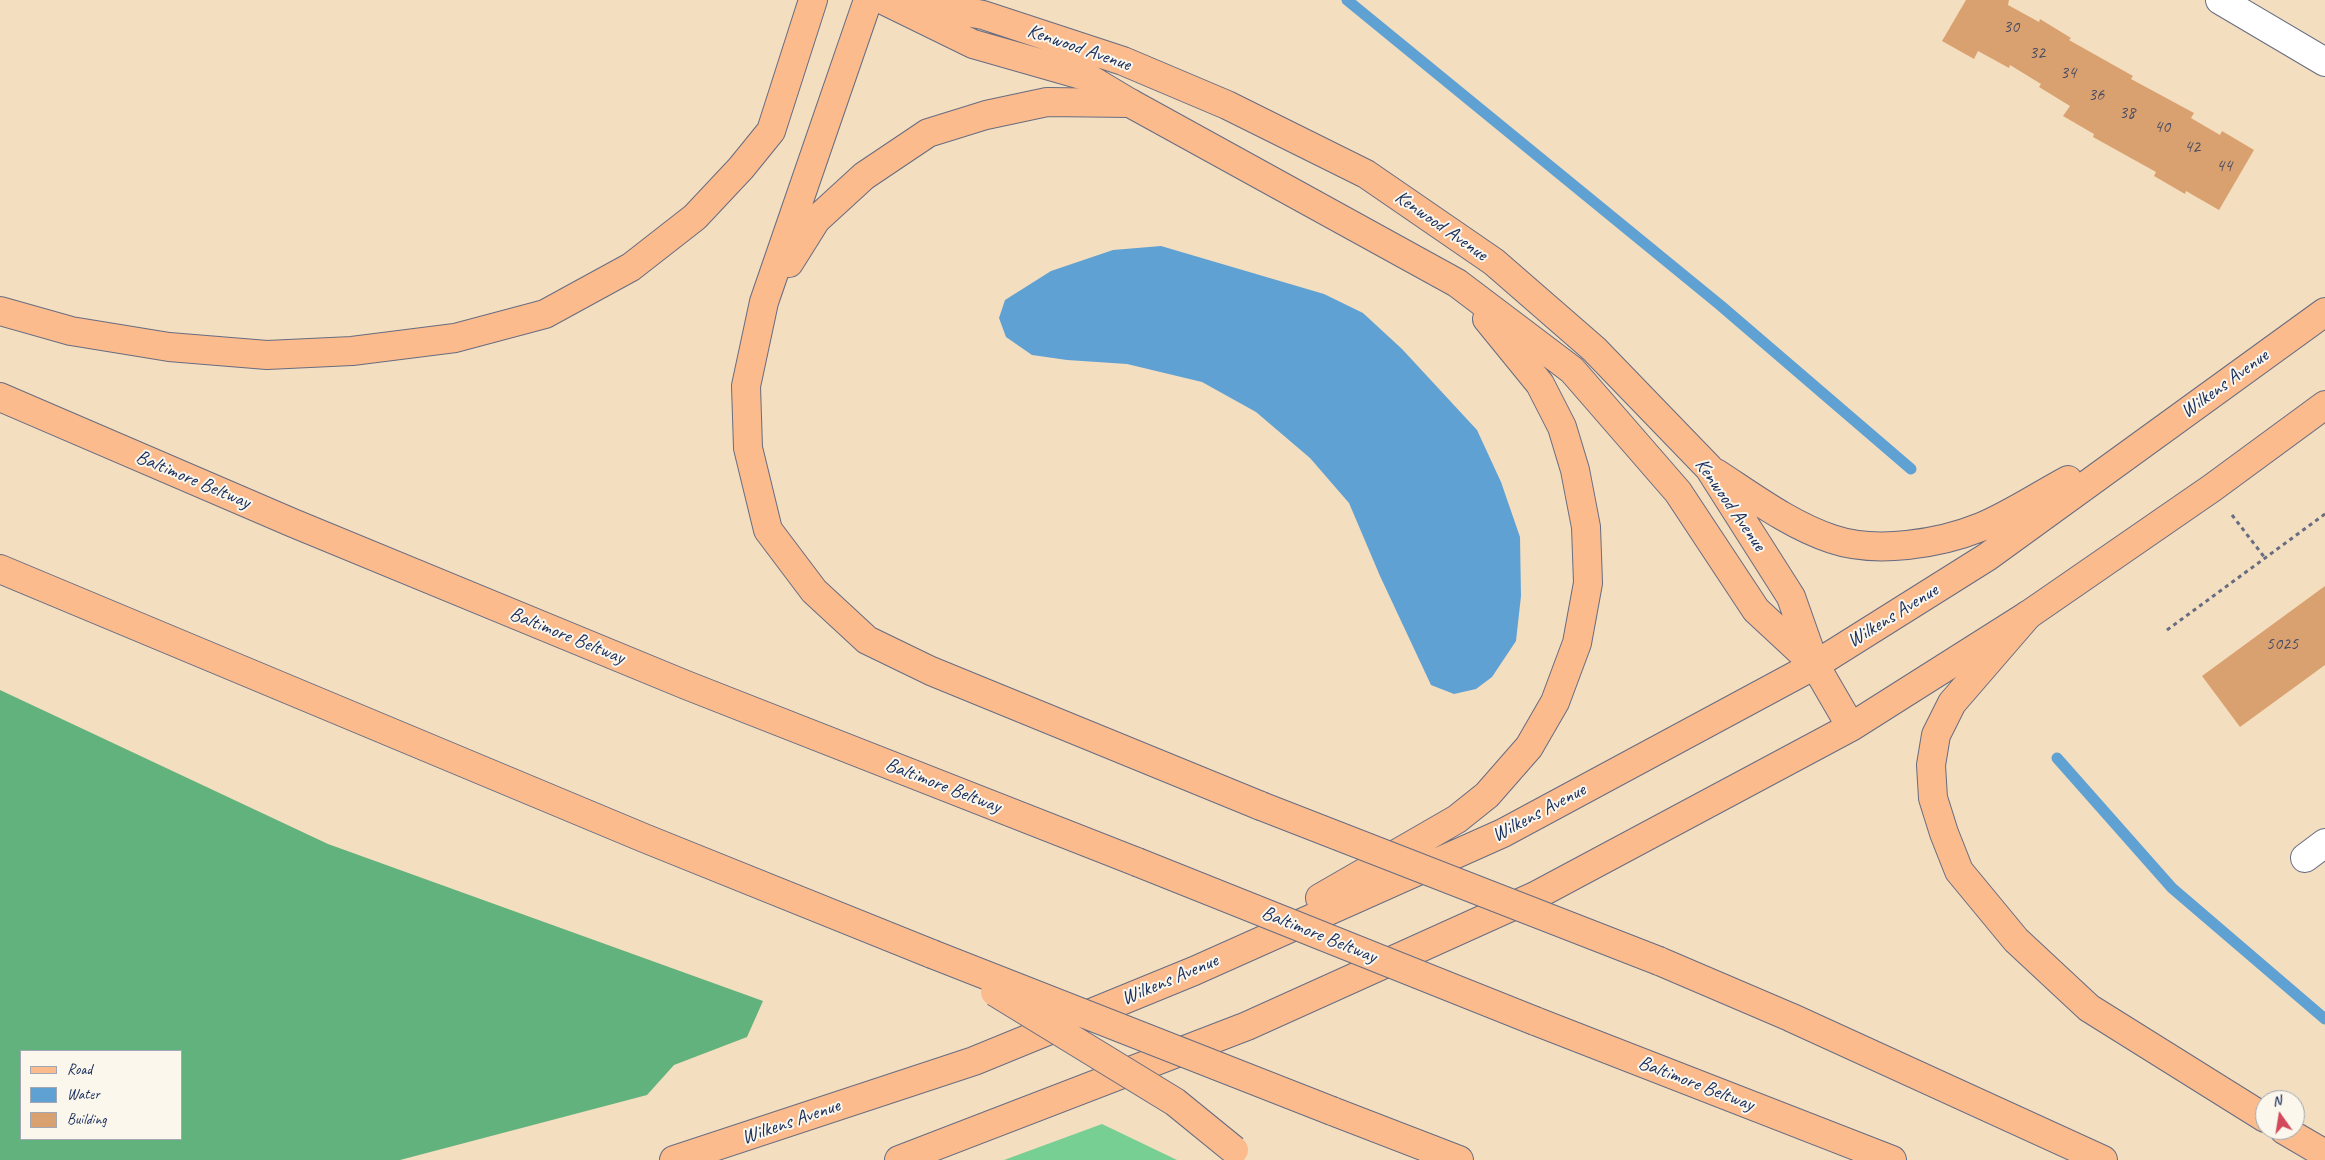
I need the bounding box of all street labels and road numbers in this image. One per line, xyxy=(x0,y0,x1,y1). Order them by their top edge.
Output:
street label: Kenwood Avenue xyxy=(1024,19,1134,77)
street label: Kenwood Avenue xyxy=(1390,185,1492,267)
street label: Wilkens Avenue xyxy=(2176,344,2274,424)
street label: Baltimore Beltway xyxy=(132,445,254,515)
street label: Kenwood Avenue xyxy=(1689,454,1771,556)
street label: Wilkens Avenue xyxy=(1843,579,1943,653)
street label: Baltimore Beltway xyxy=(506,602,628,670)
street label: Baltimore Beltway xyxy=(882,753,1004,819)
street label: Wilkens Avenue xyxy=(1488,778,1590,848)
street label: Baltimore Beltway xyxy=(1258,901,1380,969)
street label: Wilkens Avenue xyxy=(1118,949,1222,1011)
street label: Baltimore Beltway xyxy=(1635,1051,1757,1117)
street label: Wilkens Avenue xyxy=(739,1094,843,1150)

